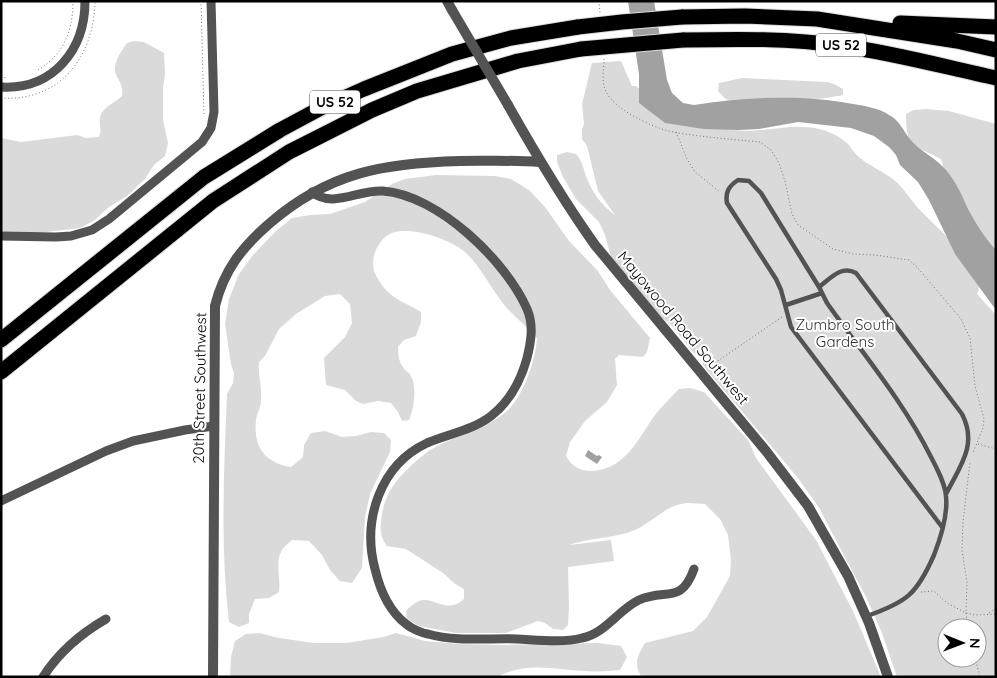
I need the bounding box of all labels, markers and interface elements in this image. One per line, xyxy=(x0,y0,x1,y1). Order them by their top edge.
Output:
road number: US 52 xyxy=(816,34,866,56)
road number: US 52 xyxy=(310,90,360,114)
street label: Mayowood Road Southwest xyxy=(614,247,753,408)
street label: 20th Street Southwest xyxy=(189,312,210,464)
park label: Zumbro South Gardens xyxy=(795,315,895,351)
north arrow xyxy=(937,618,987,668)
text: N xyxy=(966,638,984,649)

